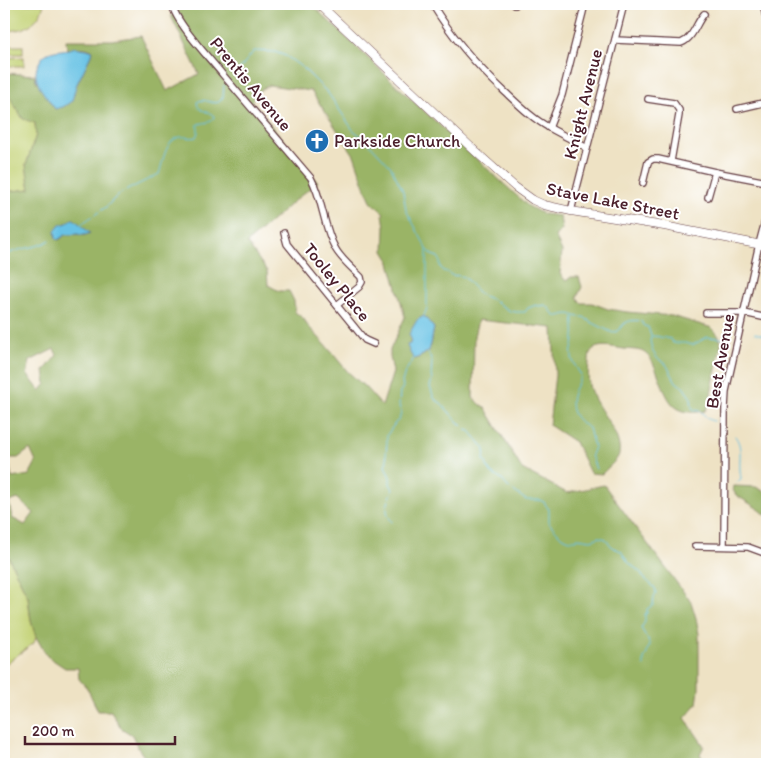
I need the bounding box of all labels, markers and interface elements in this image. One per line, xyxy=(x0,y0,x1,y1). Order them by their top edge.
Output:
street label: Prentis Avenue xyxy=(205,32,297,136)
street label: Knight Avenue xyxy=(559,47,607,161)
church icon: Parkside Church xyxy=(304,128,330,154)
place label: Parkside Church xyxy=(334,130,460,152)
street label: Stave Lake Street xyxy=(545,177,682,225)
street label: Tooley Place xyxy=(299,238,375,326)
street label: Best Avenue xyxy=(701,312,739,410)
scale bar xyxy=(25,713,175,745)
text: 200 m xyxy=(32,722,75,740)

